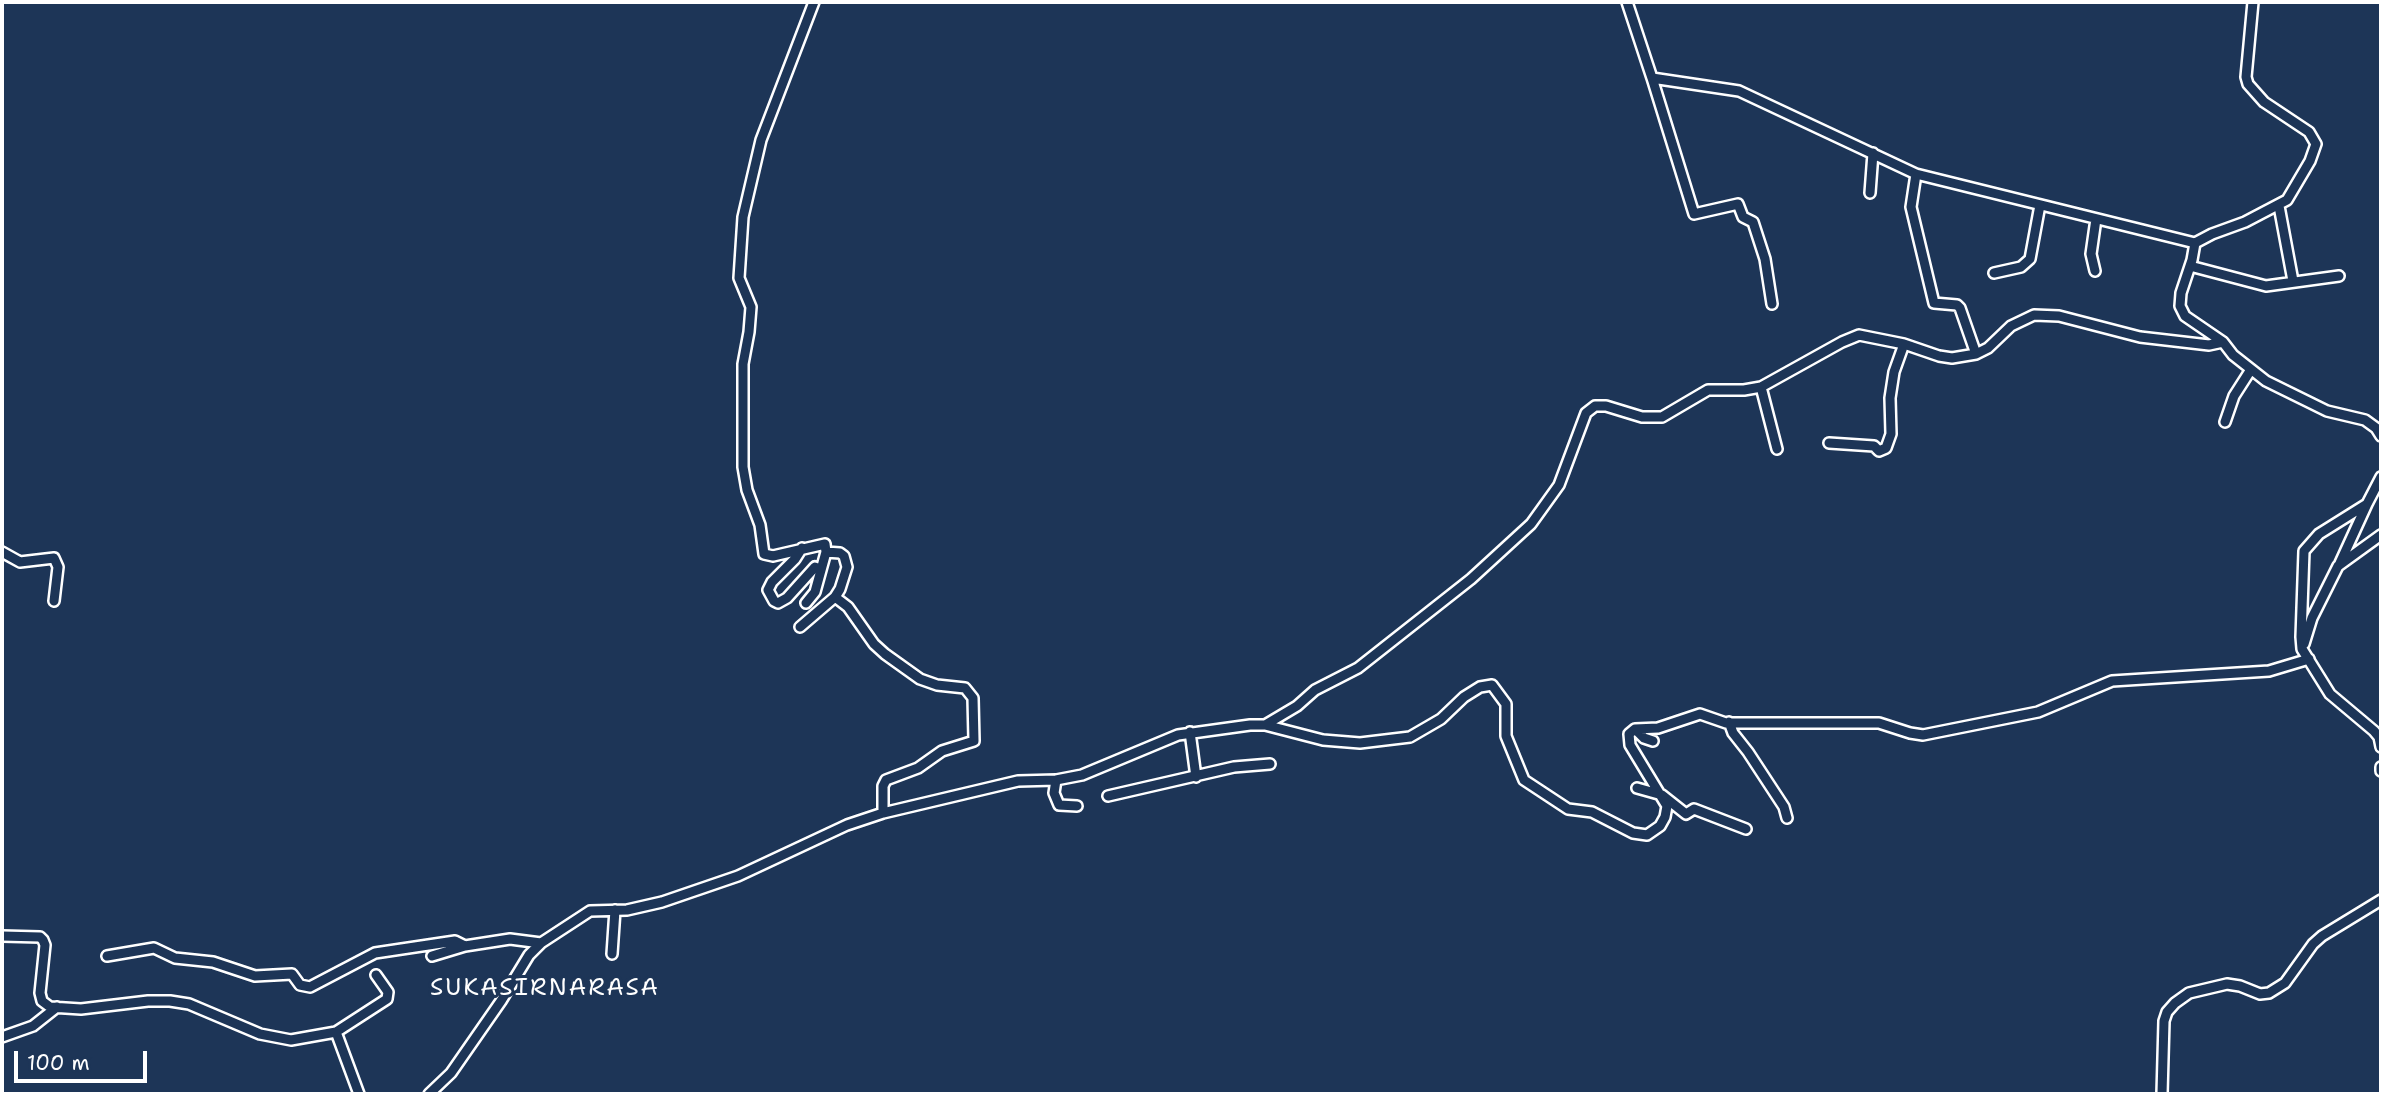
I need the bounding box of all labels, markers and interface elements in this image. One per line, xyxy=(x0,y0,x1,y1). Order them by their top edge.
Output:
district label: SUKASIRNARASA xyxy=(432,975,658,1003)
scale bar xyxy=(18,1036,150,1080)
text: 100 m xyxy=(27,1049,90,1077)

